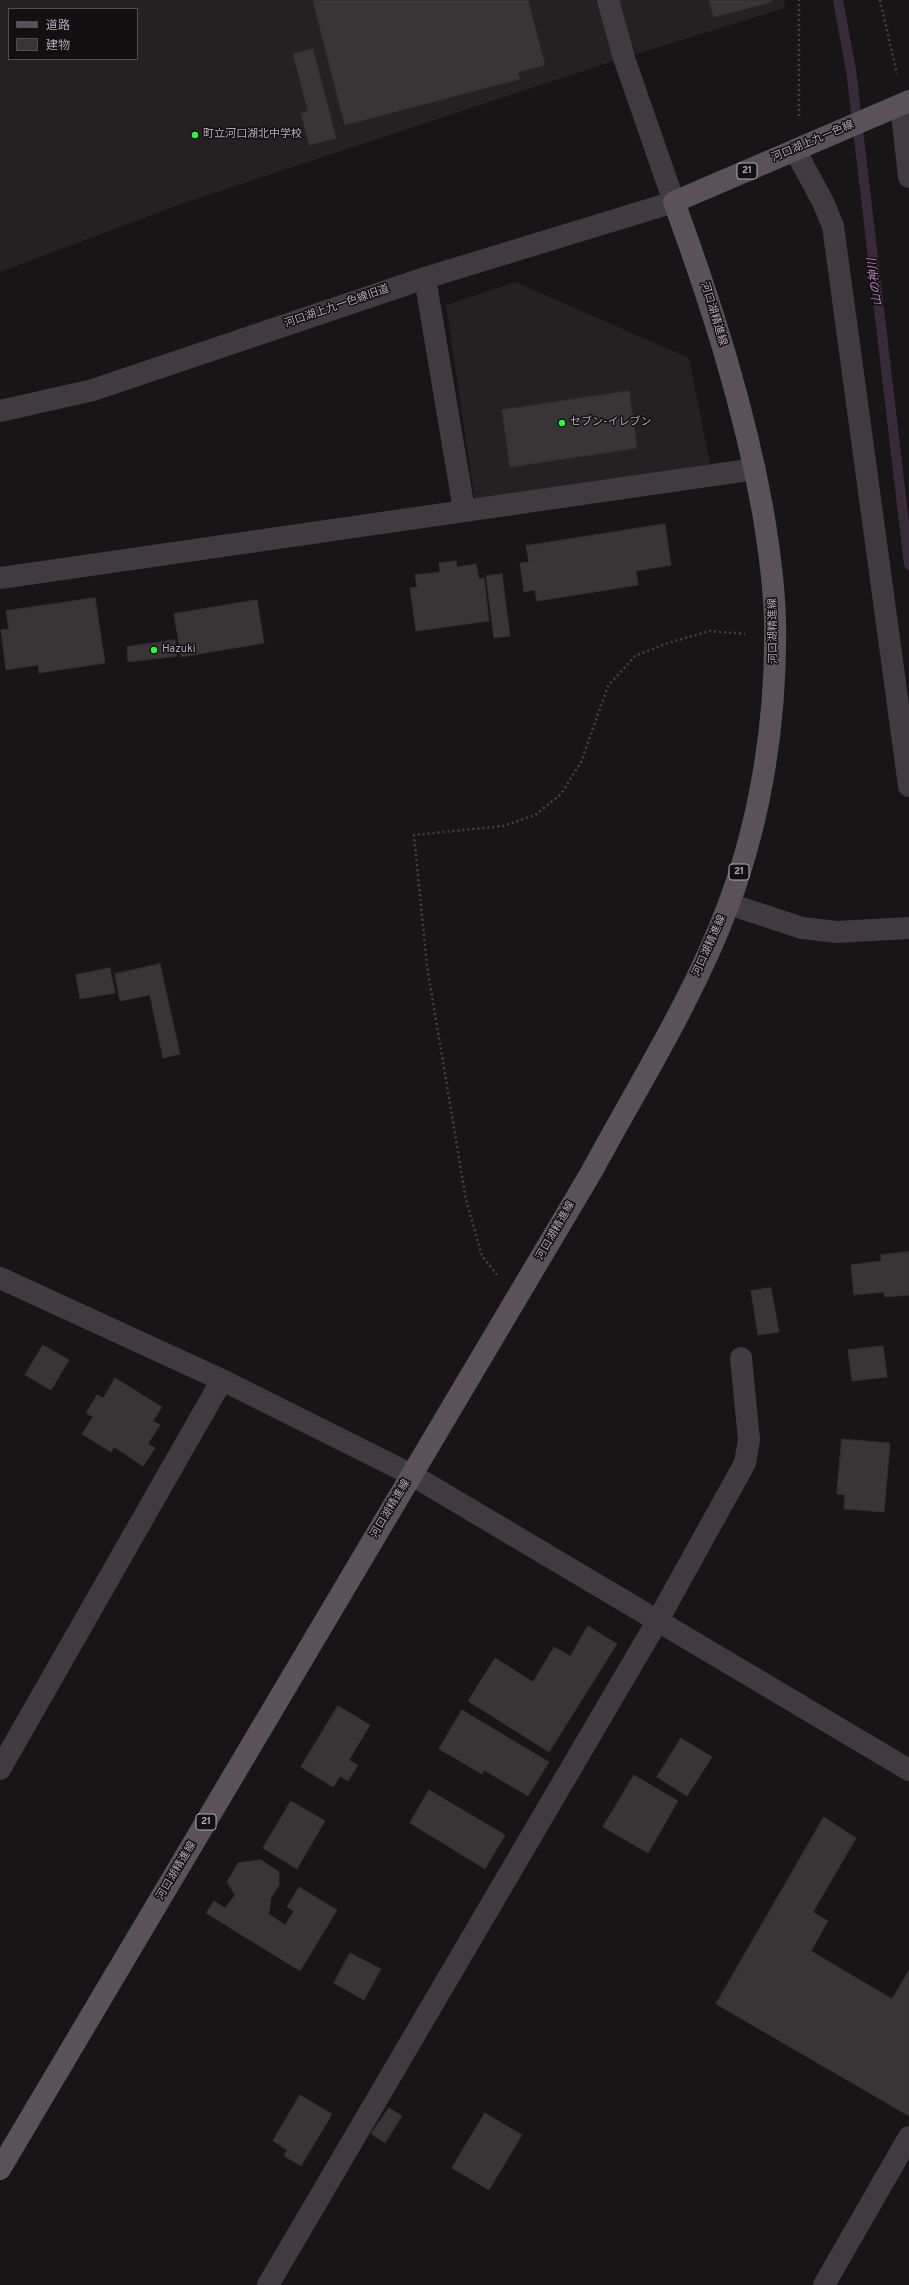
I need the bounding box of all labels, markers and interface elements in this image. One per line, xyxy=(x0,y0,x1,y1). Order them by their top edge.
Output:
legend xyxy=(8,8,138,60)
text: 道路 xyxy=(46,18,70,34)
text: 建物 xyxy=(46,38,70,54)
street label: 河口湖上九一色線 xyxy=(770,119,856,165)
place label: 町立河口湖北中学校 xyxy=(203,128,302,142)
marker: 町立河口湖北中学校 xyxy=(190,130,200,140)
road number: 21 xyxy=(737,163,757,179)
water label: 山の神川 xyxy=(866,257,886,307)
street label: 河口湖精進線 xyxy=(697,281,729,347)
street label: 河口湖上九一色線旧道 xyxy=(283,283,391,331)
place label: セブン-イレブン xyxy=(570,416,651,430)
marker: セブン-イレブン xyxy=(557,418,567,428)
street label: 河口湖精進線 xyxy=(767,598,781,664)
place label: Hazuki xyxy=(162,643,196,657)
marker: Hazuki xyxy=(149,645,159,655)
road number: 21 xyxy=(729,864,749,880)
street label: 河口湖精進線 xyxy=(691,913,729,979)
street label: 河口湖精進線 xyxy=(534,1199,578,1263)
street label: 河口湖精進線 xyxy=(368,1477,414,1541)
road number: 21 xyxy=(196,1814,216,1830)
street label: 河口湖精進線 xyxy=(154,1839,200,1903)

